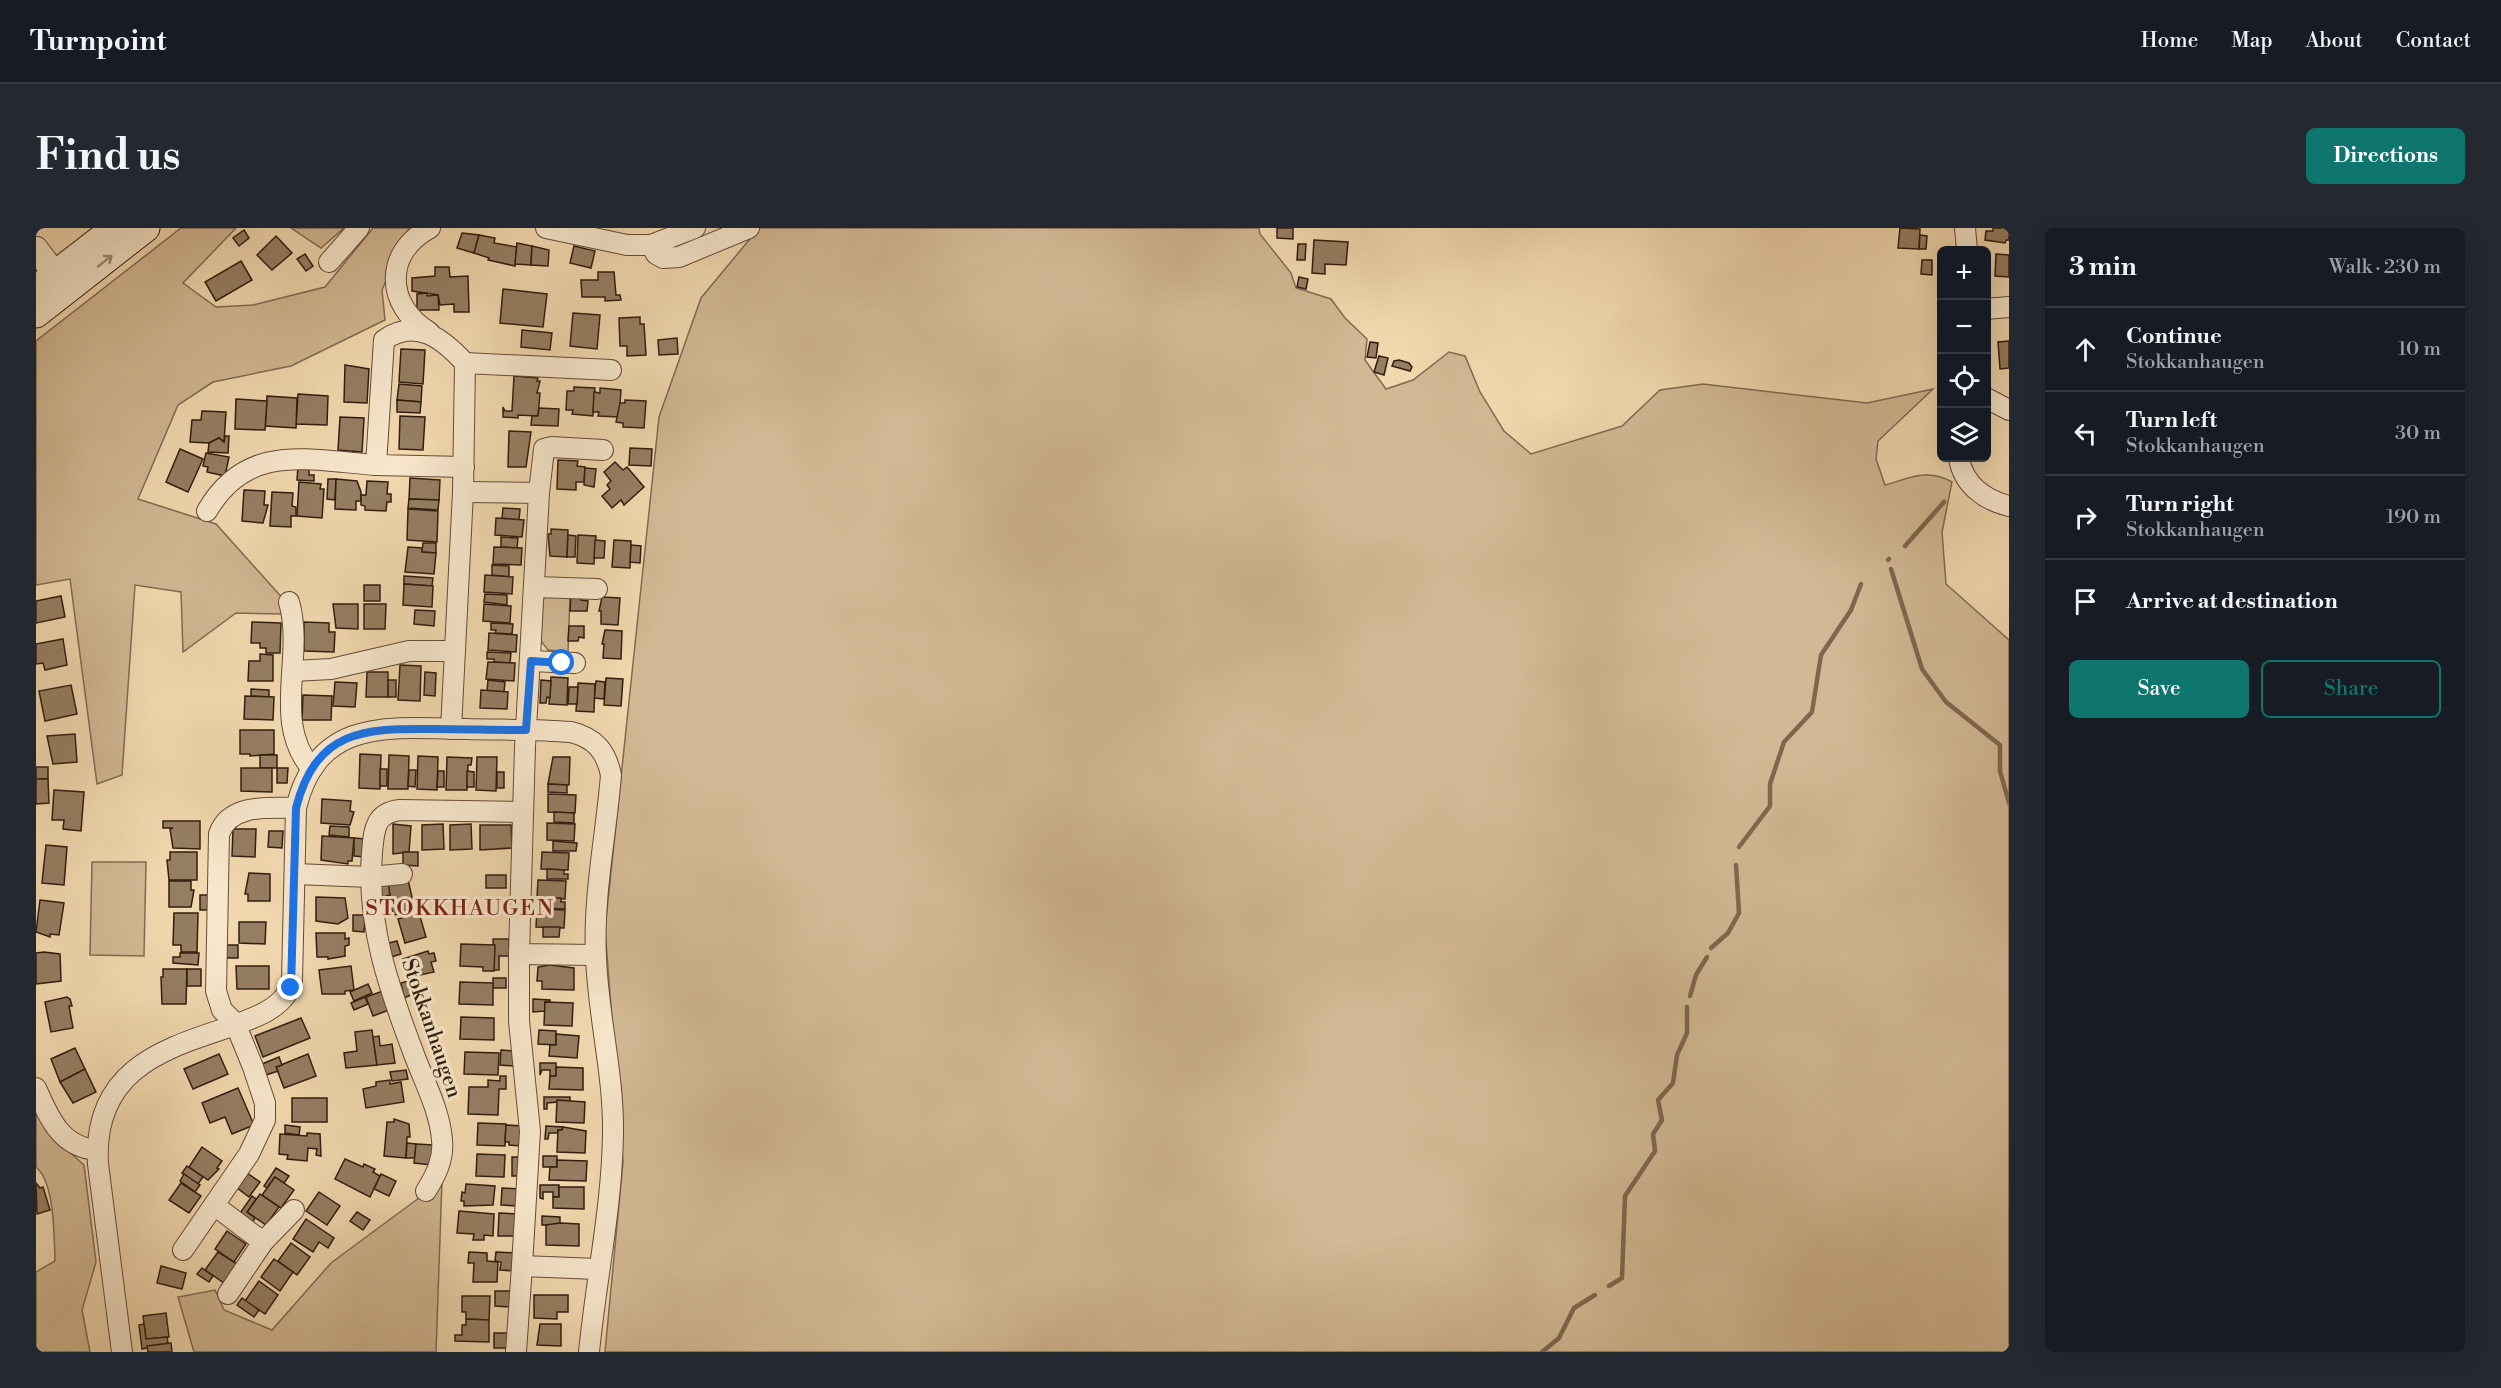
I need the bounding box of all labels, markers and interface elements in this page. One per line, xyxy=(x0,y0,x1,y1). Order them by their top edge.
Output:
text: Turnpoint xyxy=(30,24,166,59)
text: Home xyxy=(2141,28,2198,54)
text: Map xyxy=(2231,28,2273,54)
text: About xyxy=(2306,28,2363,54)
text: Contact xyxy=(2396,28,2471,54)
button: Directions xyxy=(2306,128,2465,184)
text: Find us xyxy=(36,130,180,183)
map controls xyxy=(1937,246,1991,462)
button: + xyxy=(1937,246,1991,300)
text: 3 min xyxy=(2069,251,2137,283)
one-way arrow xyxy=(97,254,113,267)
text: Walk · 230 m xyxy=(2329,255,2441,280)
button: − xyxy=(1937,300,1991,354)
text: Continue xyxy=(2126,323,2222,350)
icon: ahead xyxy=(2069,333,2102,366)
text: 10 m xyxy=(2398,337,2441,362)
text: Stokkanhaugen xyxy=(2126,350,2265,375)
button: locate xyxy=(1937,354,1991,408)
text: Turn left xyxy=(2126,407,2217,434)
button: layers xyxy=(1937,408,1991,462)
icon: left xyxy=(2069,417,2102,450)
text: 30 m xyxy=(2395,421,2441,446)
text: Stokkanhaugen xyxy=(2126,434,2265,459)
text: Turn right xyxy=(2126,491,2234,518)
icon: right xyxy=(2069,501,2102,534)
text: 190 m xyxy=(2386,505,2441,530)
text: Stokkanhaugen xyxy=(2126,518,2265,543)
icon: arrive xyxy=(2069,585,2102,618)
text: Arrive at destination xyxy=(2126,588,2338,615)
route start xyxy=(548,649,574,675)
button: Save xyxy=(2069,660,2249,718)
button: Share xyxy=(2261,660,2441,718)
district label: STOKKHAUGEN xyxy=(365,895,555,922)
street label: Stokkanhaugen xyxy=(395,955,467,1102)
route end xyxy=(277,974,303,1000)

